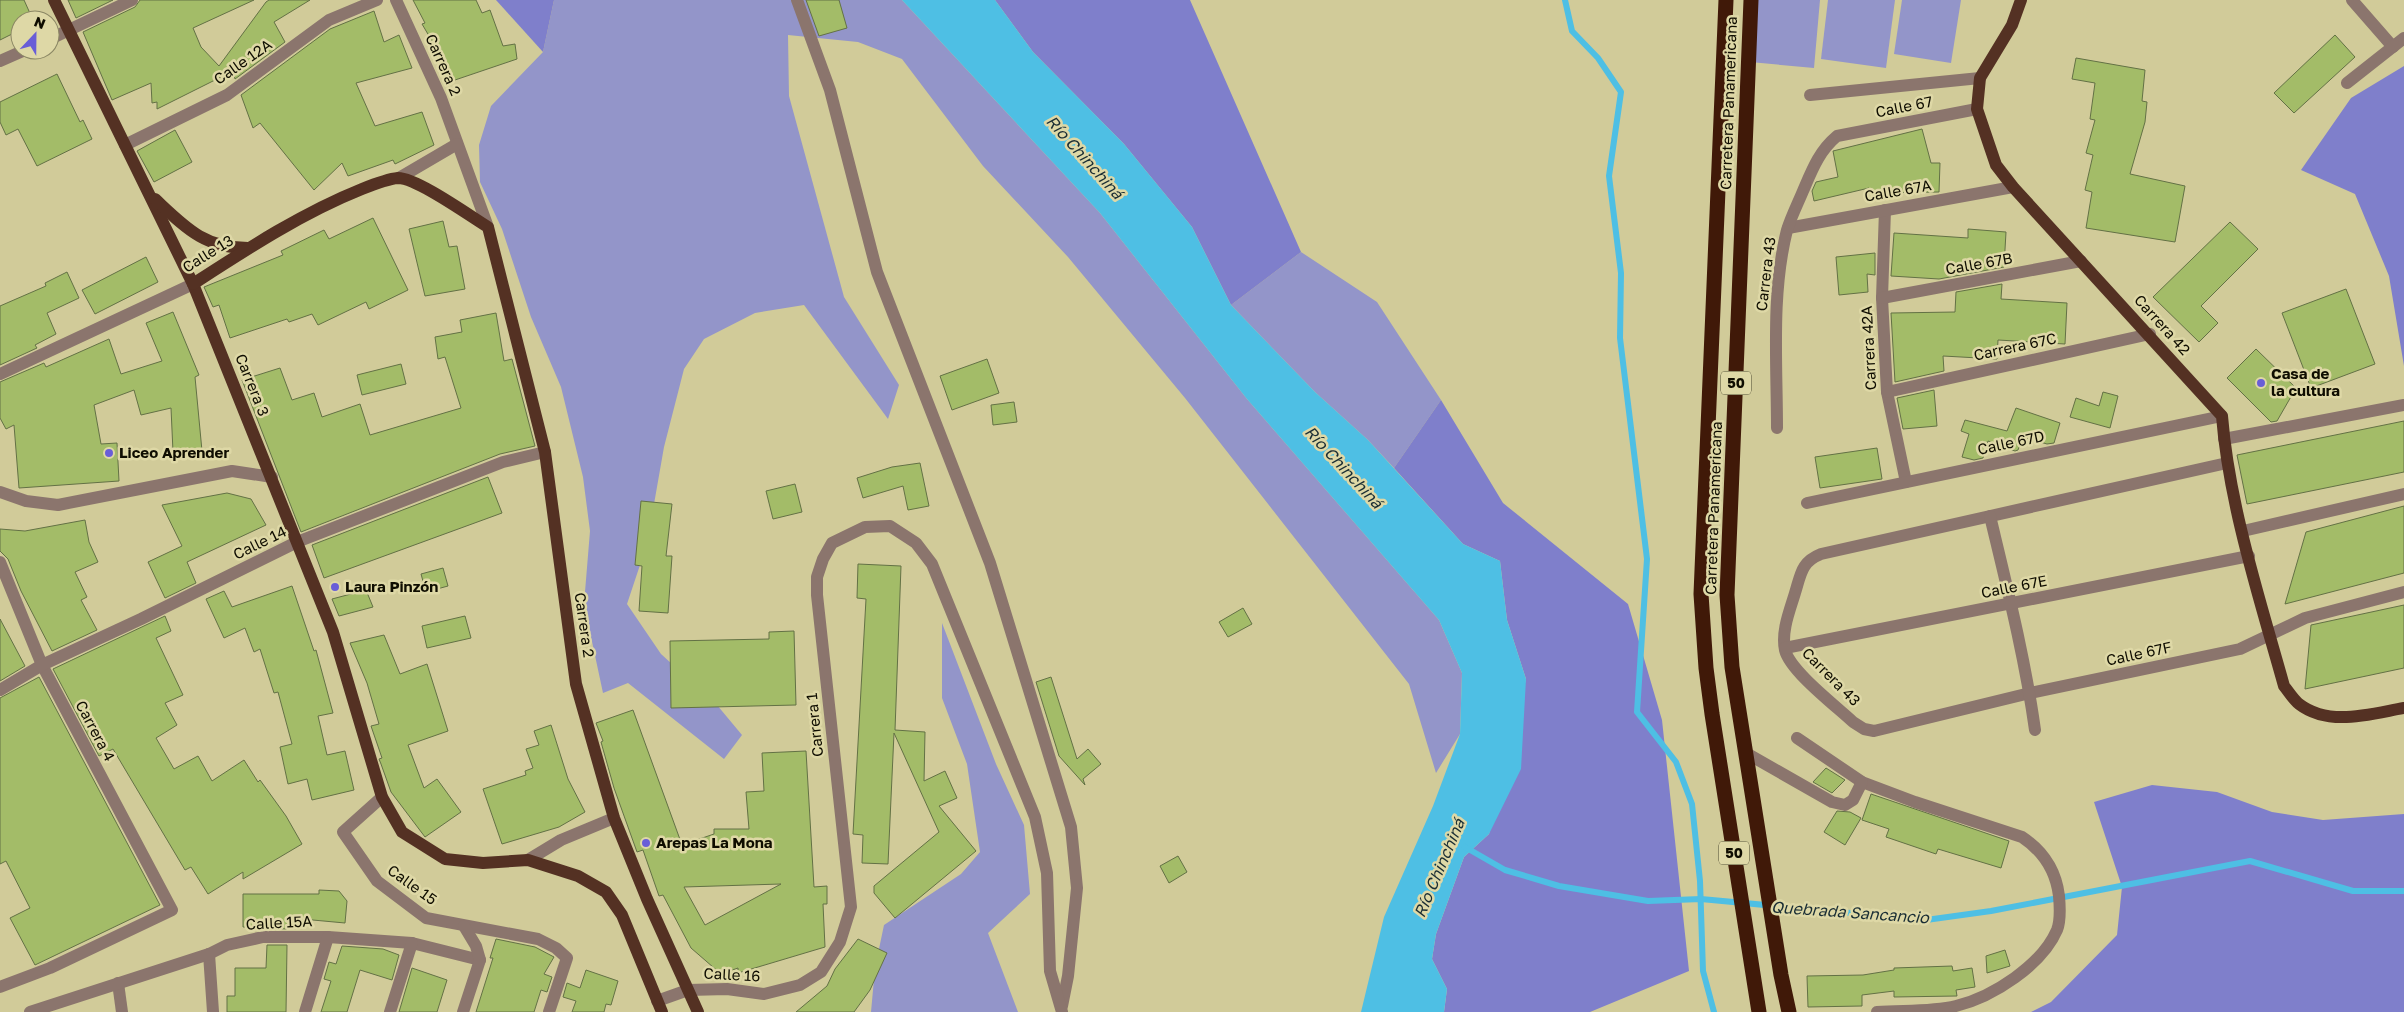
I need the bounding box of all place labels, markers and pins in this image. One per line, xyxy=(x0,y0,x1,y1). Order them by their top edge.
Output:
place label: Casa de la cultura xyxy=(2271,364,2340,399)
marker: Casa de la cultura xyxy=(2255,377,2267,389)
place label: Liceo Aprender xyxy=(119,443,229,461)
marker: Liceo Aprender xyxy=(103,447,115,459)
place label: Laura Pinzón xyxy=(345,577,438,595)
marker: Laura Pinzón xyxy=(329,581,341,593)
place label: Arepas La Mona xyxy=(656,833,773,851)
marker: Arepas La Mona xyxy=(640,837,652,849)

